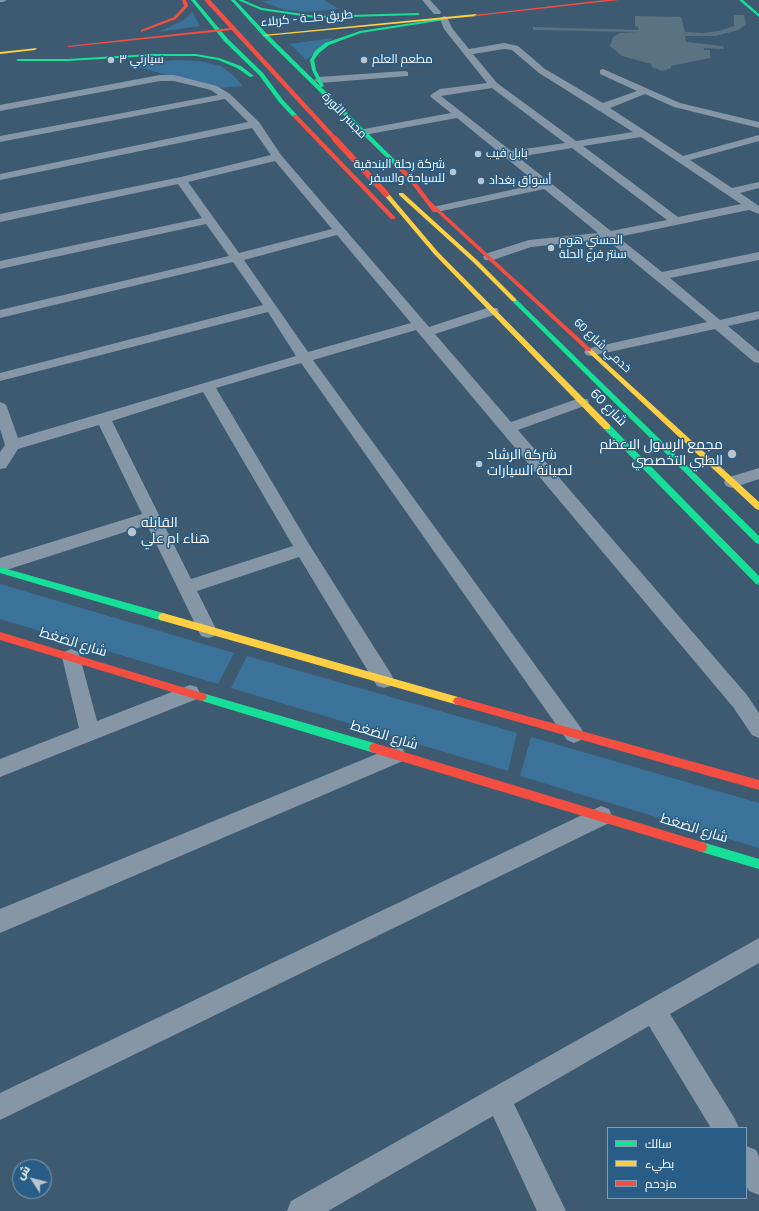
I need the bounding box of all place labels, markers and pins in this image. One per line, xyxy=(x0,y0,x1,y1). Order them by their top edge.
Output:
place label: سيارتي ٣ xyxy=(119,53,164,67)
place label: مطعم العلم xyxy=(372,53,433,67)
marker: سيارتي ٣ xyxy=(106,55,116,65)
marker: مطعم العلم xyxy=(359,55,369,65)
place label: بابل فيب xyxy=(486,147,528,161)
marker: بابل فيب xyxy=(473,149,483,159)
place label: شركة رحلة البندقية للسياحة والسفر xyxy=(354,158,445,186)
marker: شركة رحلة البندقية للسياحة والسفر xyxy=(448,167,458,177)
place label: أسواق بغداد xyxy=(489,174,552,188)
marker: أسواق بغداد xyxy=(476,176,486,186)
place label: الحسني هوم سنتر فرع الحلة xyxy=(559,234,627,262)
marker: الحسني هوم سنتر فرع الحلة xyxy=(546,243,556,253)
place label: مجمع الرسول الاعظم الطبي التخصصي xyxy=(600,438,723,470)
place label: شركة الرشاد لصيانة السيارات xyxy=(487,448,572,480)
marker: مجمع الرسول الاعظم الطبي التخصصي xyxy=(726,448,738,460)
marker: شركة الرشاد لصيانة السيارات xyxy=(474,459,484,469)
place label: القابله هناء ام علي xyxy=(141,516,210,548)
marker: القابله هناء ام علي xyxy=(126,526,138,538)

